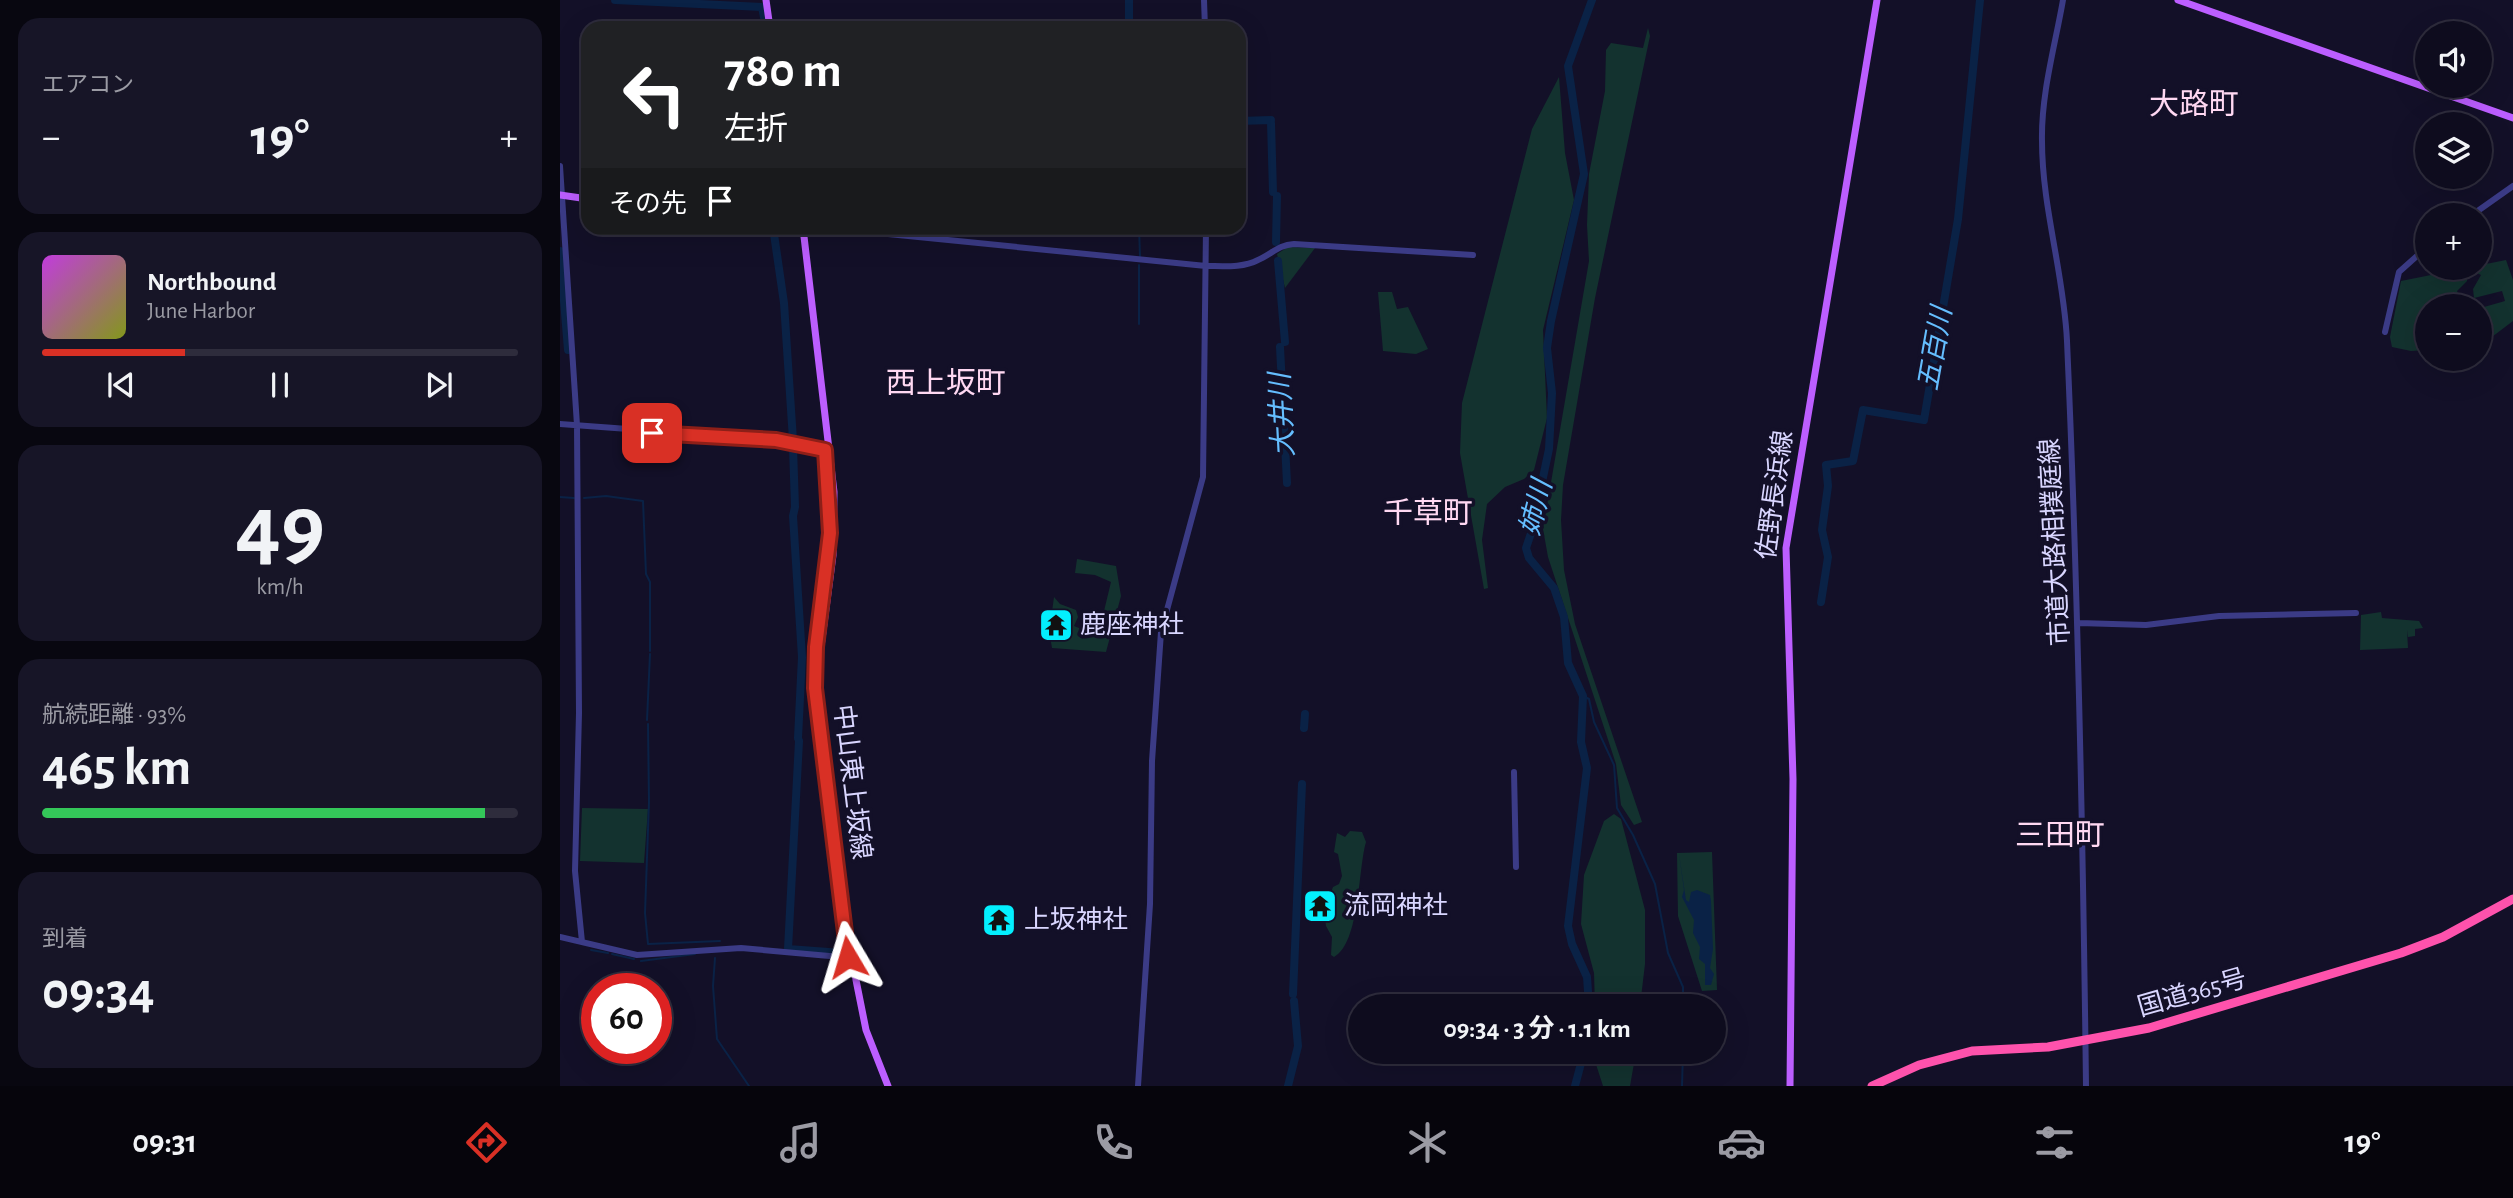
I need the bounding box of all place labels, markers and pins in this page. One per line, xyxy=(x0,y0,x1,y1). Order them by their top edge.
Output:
pin xyxy=(622,403,682,463)
temple icon: 鹿座神社 xyxy=(1037,606,1075,644)
place label: 鹿座神社 xyxy=(1080,611,1184,638)
temple icon: 流岡神社 xyxy=(1301,887,1339,925)
place label: 流岡神社 xyxy=(1344,891,1448,919)
temple icon: 上坂神社 xyxy=(980,901,1018,939)
place label: 上坂神社 xyxy=(1024,906,1128,933)

